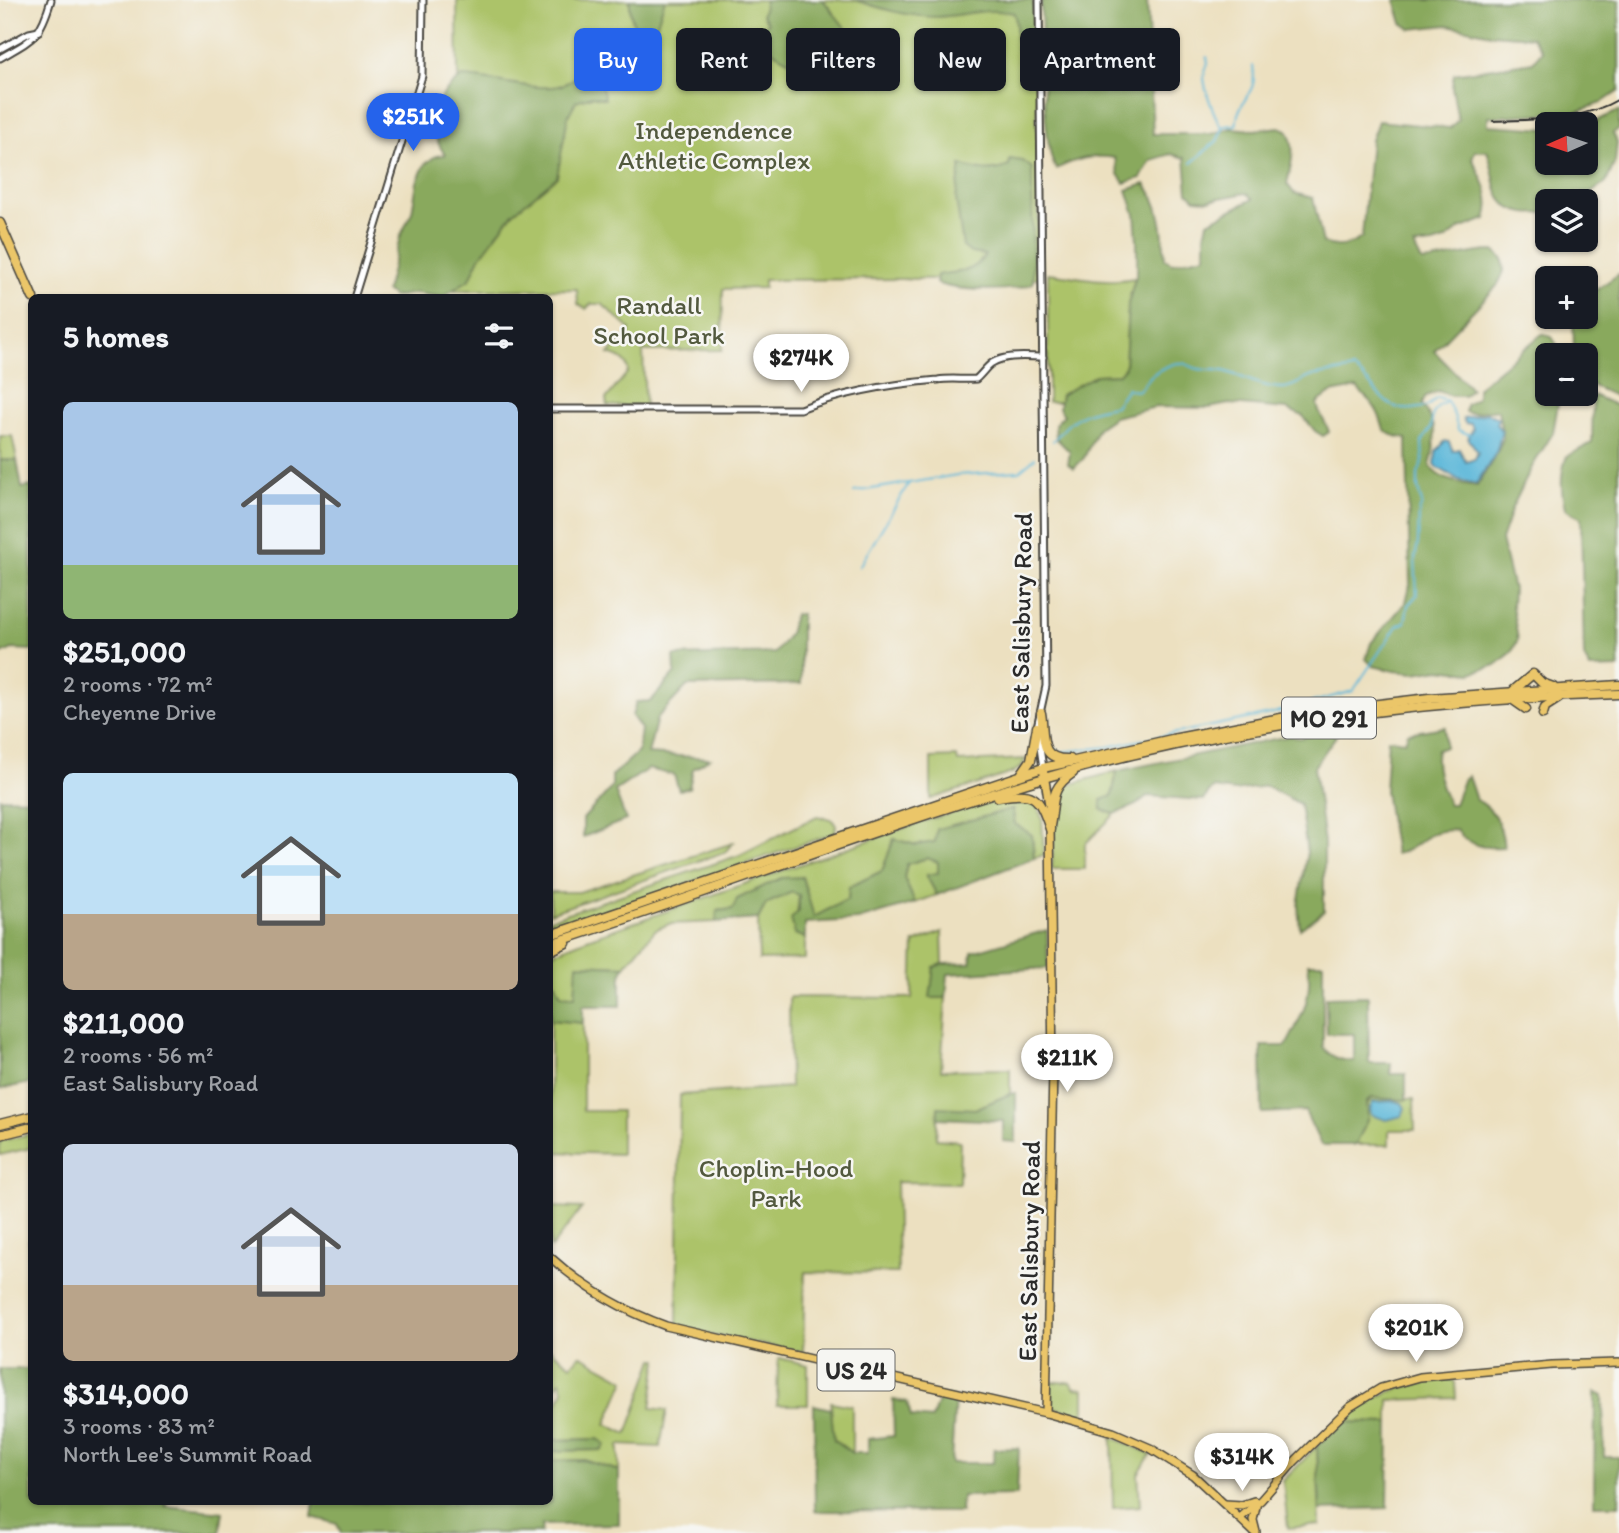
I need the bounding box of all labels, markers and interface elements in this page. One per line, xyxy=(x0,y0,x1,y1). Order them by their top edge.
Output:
chip: Buy xyxy=(574,28,662,91)
chip: Rent xyxy=(676,28,772,91)
chip: Filters xyxy=(786,28,900,91)
chip: New xyxy=(914,28,1006,91)
chip: Apartment xyxy=(1020,28,1180,91)
pin: $251K xyxy=(364,94,462,153)
text: $251K xyxy=(382,102,444,130)
north arrow xyxy=(1535,112,1598,175)
map controls xyxy=(1535,112,1598,406)
park label: Independence Athletic Complex xyxy=(618,114,810,176)
button: layers xyxy=(1535,189,1598,252)
button: + xyxy=(1535,266,1598,329)
park label: Randall School Park xyxy=(593,289,725,351)
icon: filters xyxy=(480,317,518,355)
text: 5 homes xyxy=(63,318,169,355)
pin: $274K xyxy=(752,334,850,394)
text: $274K xyxy=(769,343,833,371)
button: − xyxy=(1535,343,1598,406)
icon: home xyxy=(228,447,354,573)
street label: East Salisbury Road xyxy=(1003,512,1039,734)
text: $251,000 xyxy=(63,633,186,670)
text: 2 rooms · 72 m² xyxy=(63,670,213,698)
text: Cheyenne Drive xyxy=(63,698,217,726)
road number: MO 291 xyxy=(1282,698,1376,738)
icon: home xyxy=(228,818,354,944)
text: $211,000 xyxy=(63,1004,184,1041)
pin: $211K xyxy=(1018,1034,1116,1094)
text: 2 rooms · 56 m² xyxy=(63,1041,214,1069)
text: $211K xyxy=(1037,1043,1097,1071)
text: East Salisbury Road xyxy=(63,1069,258,1097)
street label: East Salisbury Road xyxy=(1011,1140,1047,1362)
park label: Choplin-Hood Park xyxy=(699,1152,853,1214)
icon: home xyxy=(228,1189,354,1315)
pin: $201K xyxy=(1367,1304,1465,1364)
text: $201K xyxy=(1384,1313,1448,1341)
road number: US 24 xyxy=(818,1350,894,1390)
text: $314,000 xyxy=(63,1375,189,1412)
text: 3 rooms · 83 m² xyxy=(63,1412,215,1440)
pin: $314K xyxy=(1193,1434,1291,1493)
text: North Lee's Summit Road xyxy=(63,1440,312,1468)
text: $314K xyxy=(1210,1442,1274,1470)

